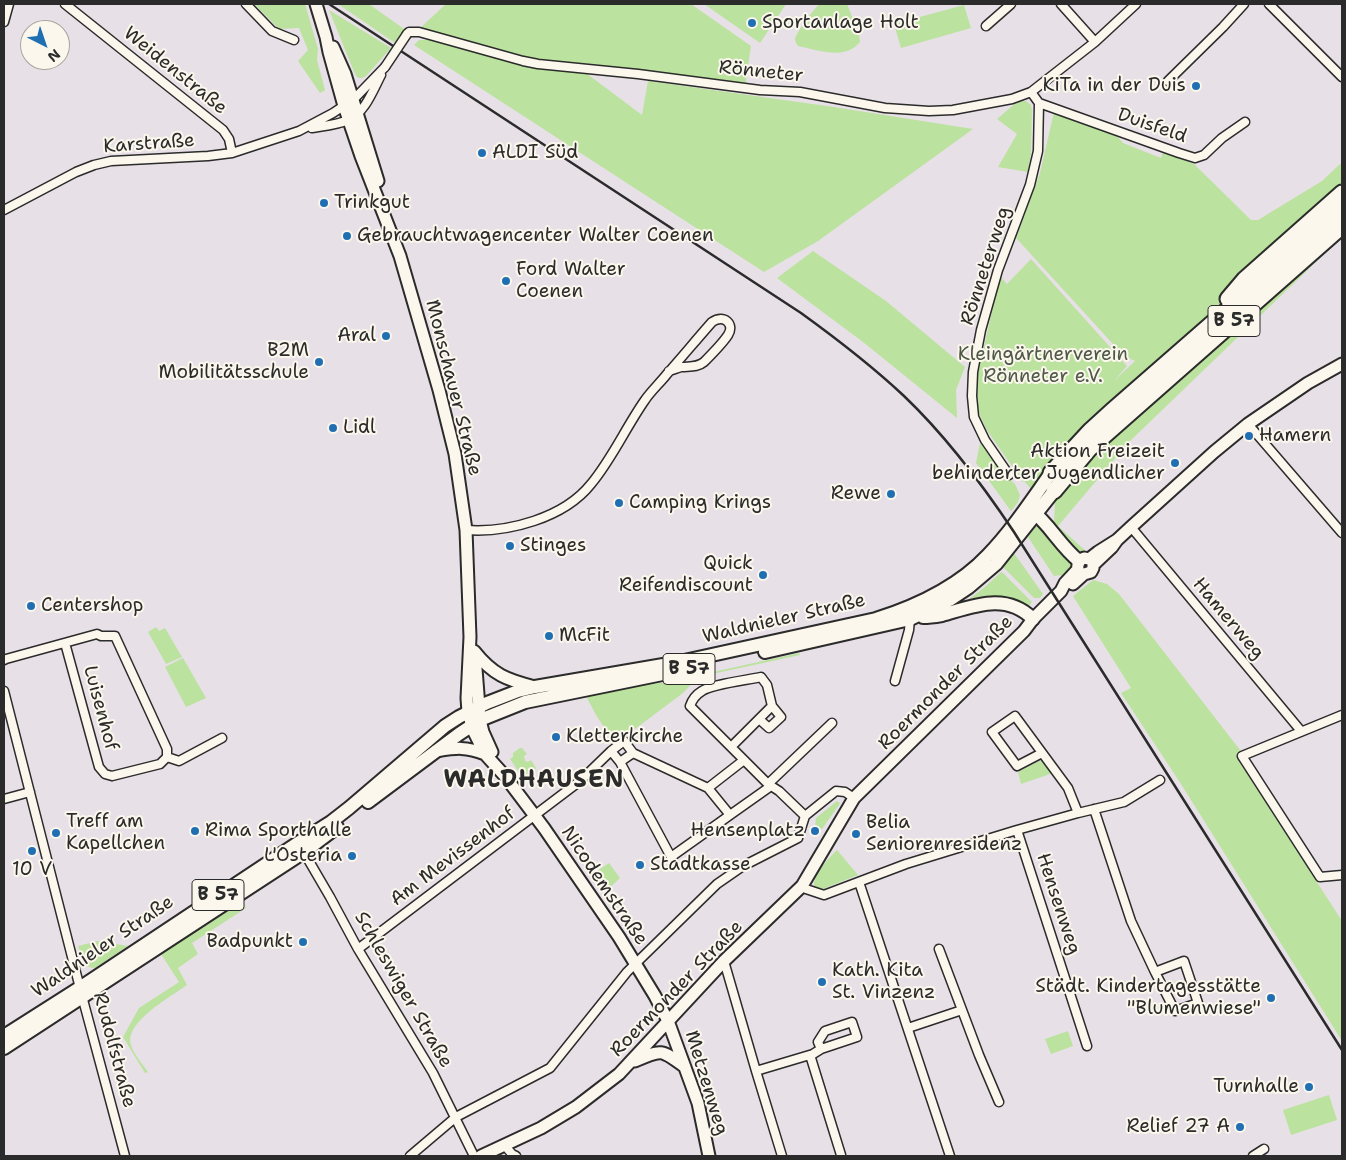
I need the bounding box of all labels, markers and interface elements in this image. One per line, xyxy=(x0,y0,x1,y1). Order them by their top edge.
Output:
place label: Sportanlage Holt xyxy=(762,12,919,34)
marker: Sportanlage Holt xyxy=(746,17,758,29)
north arrow xyxy=(20,20,70,70)
street label: Weidenstraße xyxy=(118,22,232,120)
text: N xyxy=(44,45,64,66)
street label: Rönneter xyxy=(718,56,804,88)
place label: KiTa in der Duis xyxy=(1043,75,1186,97)
marker: KiTa in der Duis xyxy=(1190,80,1202,92)
street label: Duisfeld xyxy=(1114,104,1190,148)
street label: Karstraße xyxy=(103,129,195,159)
place label: ALDI Süd xyxy=(492,142,578,164)
marker: ALDI Süd xyxy=(476,147,488,159)
place label: Trinkgut xyxy=(334,192,410,214)
marker: Trinkgut xyxy=(318,197,330,209)
street label: Rönneterweg xyxy=(956,204,1016,328)
place label: Gebrauchtwagencenter Walter Coenen xyxy=(357,225,714,247)
marker: Gebrauchtwagencenter Walter Coenen xyxy=(341,230,353,242)
place label: Ford Walter Coenen xyxy=(516,259,626,303)
marker: Ford Walter Coenen xyxy=(500,275,512,287)
street label: Monschauer Straße xyxy=(420,298,486,478)
road number: B 57 xyxy=(1208,306,1260,336)
place label: Aral xyxy=(337,325,376,347)
marker: Aral xyxy=(380,330,392,342)
place label: B2M Mobilitätsschule xyxy=(158,340,309,384)
park label: Kleingärtnerverein Rönneter e.V. xyxy=(958,344,1128,388)
marker: B2M Mobilitätsschule xyxy=(313,356,325,368)
place label: Lidl xyxy=(343,417,376,439)
marker: Lidl xyxy=(327,422,339,434)
place label: Hamern xyxy=(1259,425,1331,447)
marker: Hamern xyxy=(1243,430,1255,442)
place label: Aktion Freizeit behinderter Jugendlicher xyxy=(932,441,1165,485)
marker: Aktion Freizeit behinderter Jugendlicher xyxy=(1169,457,1181,469)
place label: Rewe xyxy=(831,483,881,505)
marker: Rewe xyxy=(885,488,897,500)
place label: Camping Krings xyxy=(629,492,771,514)
marker: Camping Krings xyxy=(613,497,625,509)
place label: Stinges xyxy=(520,535,586,557)
marker: Stinges xyxy=(504,540,516,552)
place label: Quick Reifendiscount xyxy=(619,553,753,597)
marker: Quick Reifendiscount xyxy=(757,569,769,581)
street label: Hamerweg xyxy=(1187,574,1269,664)
street label: Waldnieler Straße xyxy=(700,589,868,649)
place label: Centershop xyxy=(41,595,143,617)
marker: Centershop xyxy=(25,600,37,612)
street label: Roermonder Straße xyxy=(874,611,1018,755)
place label: McFit xyxy=(559,625,610,647)
marker: McFit xyxy=(543,630,555,642)
road number: B 57 xyxy=(663,654,715,684)
street label: Luisenhof xyxy=(78,663,122,753)
place label: Kletterkirche xyxy=(566,726,683,748)
marker: Kletterkirche xyxy=(550,731,562,743)
district label: WALDHAUSEN xyxy=(442,767,626,795)
street label: Am Mevissenhof xyxy=(386,803,520,911)
place label: Treff am Kapellchen xyxy=(66,811,165,855)
place label: Belia Seniorenresidenz xyxy=(866,812,1022,856)
place label: Rima Sporthalle xyxy=(205,820,352,842)
place label: Hensenplatz xyxy=(690,820,805,842)
street label: Nicodemstraße xyxy=(556,822,652,950)
marker: Rima Sporthalle xyxy=(189,825,201,837)
marker: Hensenplatz xyxy=(809,825,821,837)
marker: Treff am Kapellchen xyxy=(50,827,62,839)
marker: Belia Seniorenresidenz xyxy=(850,828,862,840)
marker: 10 V xyxy=(26,845,38,857)
place label: L'Osteria xyxy=(264,845,342,867)
marker: L'Osteria xyxy=(346,850,358,862)
street label: Hensenweg xyxy=(1031,850,1085,958)
place label: Stadtkasse xyxy=(650,854,751,876)
place label: 10 V xyxy=(12,859,52,881)
marker: Stadtkasse xyxy=(634,859,646,871)
road number: B 57 xyxy=(192,880,244,910)
street label: Waldnieler Straße xyxy=(28,891,178,1003)
street label: Schleswiger Straße xyxy=(349,908,457,1072)
street label: Roermonder Straße xyxy=(606,916,748,1062)
place label: Badpunkt xyxy=(206,931,293,953)
marker: Badpunkt xyxy=(297,936,309,948)
place label: Kath. Kita St. Vinzenz xyxy=(832,960,935,1004)
marker: Kath. Kita St. Vinzenz xyxy=(816,976,828,988)
place label: Städt. Kindertagesstätte "Blumenwiese" xyxy=(1035,976,1261,1020)
street label: Rudolfstraße xyxy=(88,990,140,1110)
marker: Städt. Kindertagesstätte "Blumenwiese" xyxy=(1265,992,1277,1004)
street label: Metzenweg xyxy=(679,1028,733,1138)
place label: Turnhalle xyxy=(1213,1076,1299,1098)
marker: Turnhalle xyxy=(1303,1081,1315,1093)
place label: Relief 27 A xyxy=(1127,1116,1230,1138)
marker: Relief 27 A xyxy=(1234,1121,1246,1133)

